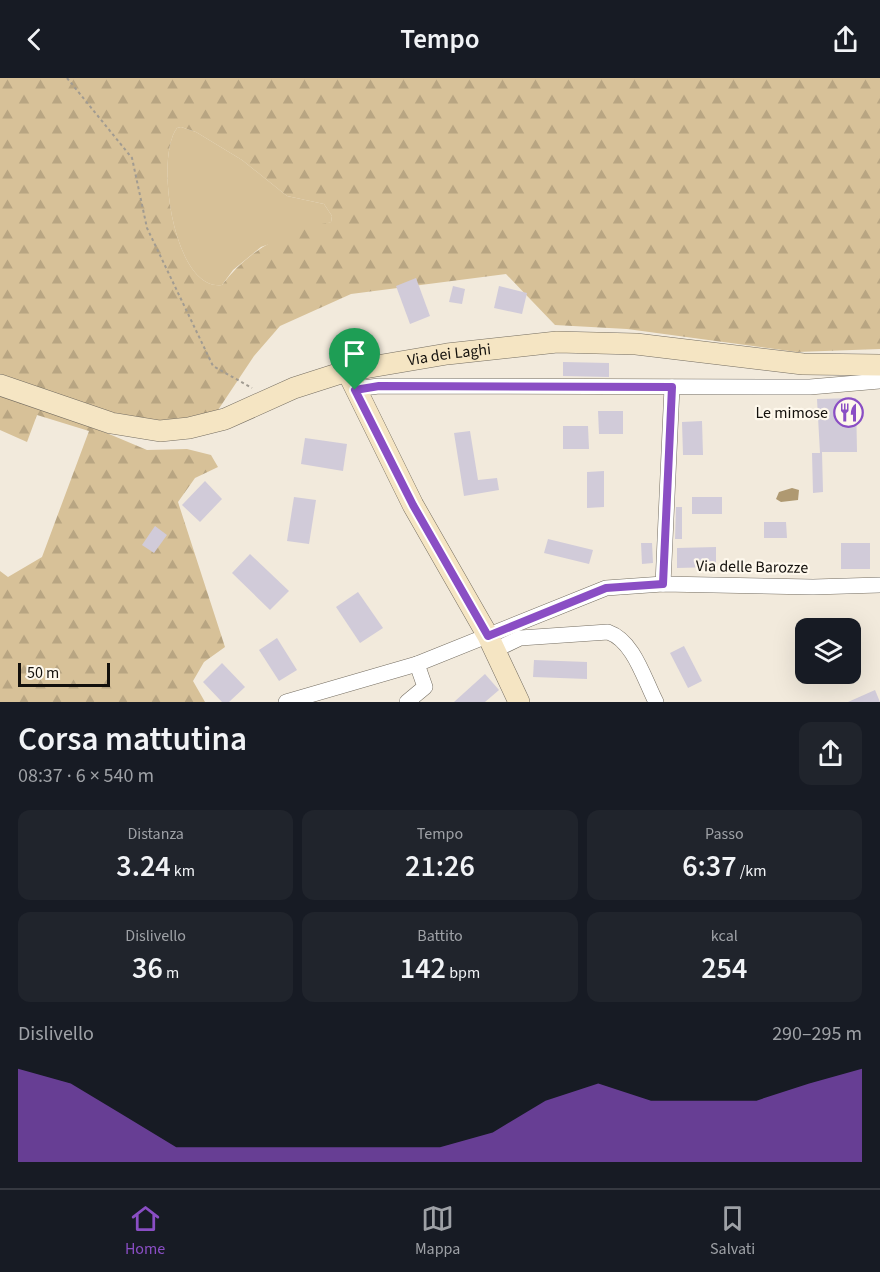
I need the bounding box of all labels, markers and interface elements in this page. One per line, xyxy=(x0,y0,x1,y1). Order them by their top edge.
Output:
text: Tempo xyxy=(400,20,480,59)
icon: back xyxy=(18,23,51,56)
icon: share xyxy=(829,23,862,56)
pin xyxy=(329,328,380,390)
icon: arrive xyxy=(338,337,371,370)
street label: Via dei Laghi xyxy=(406,338,492,372)
restaurant icon: Le mimose xyxy=(833,397,865,429)
place label: Le mimose xyxy=(756,402,828,424)
street label: Via delle Barozze xyxy=(696,555,808,579)
map controls xyxy=(795,618,861,684)
button: layers xyxy=(795,618,861,684)
scale bar xyxy=(18,660,110,688)
text: 50 m xyxy=(27,662,59,684)
text: Corsa mattutina xyxy=(18,716,247,763)
button: share xyxy=(799,722,862,785)
text: 08:37 · 6 × 540 m xyxy=(18,762,154,790)
text: Distanza xyxy=(127,823,184,845)
text: Tempo xyxy=(417,823,463,845)
text: Passo xyxy=(705,823,744,845)
text: 3.24 xyxy=(116,845,171,888)
text: 21:26 xyxy=(405,845,475,888)
text: 6:37 xyxy=(682,845,737,888)
text: km xyxy=(171,860,195,882)
text: /km xyxy=(737,860,767,882)
text: Dislivello xyxy=(125,925,186,947)
text: Battito xyxy=(417,925,463,947)
text: kcal xyxy=(711,925,738,947)
text: 36 xyxy=(132,947,163,990)
text: 142 xyxy=(400,947,446,990)
text: 254 xyxy=(701,947,747,990)
text: m xyxy=(163,962,179,984)
text: bpm xyxy=(446,962,480,984)
text: Dislivello xyxy=(18,1020,94,1048)
text: 290–295 m xyxy=(772,1020,862,1048)
tab: Home xyxy=(125,1202,165,1260)
tab: Mappa xyxy=(415,1202,460,1260)
tab: Salvati xyxy=(710,1202,755,1260)

